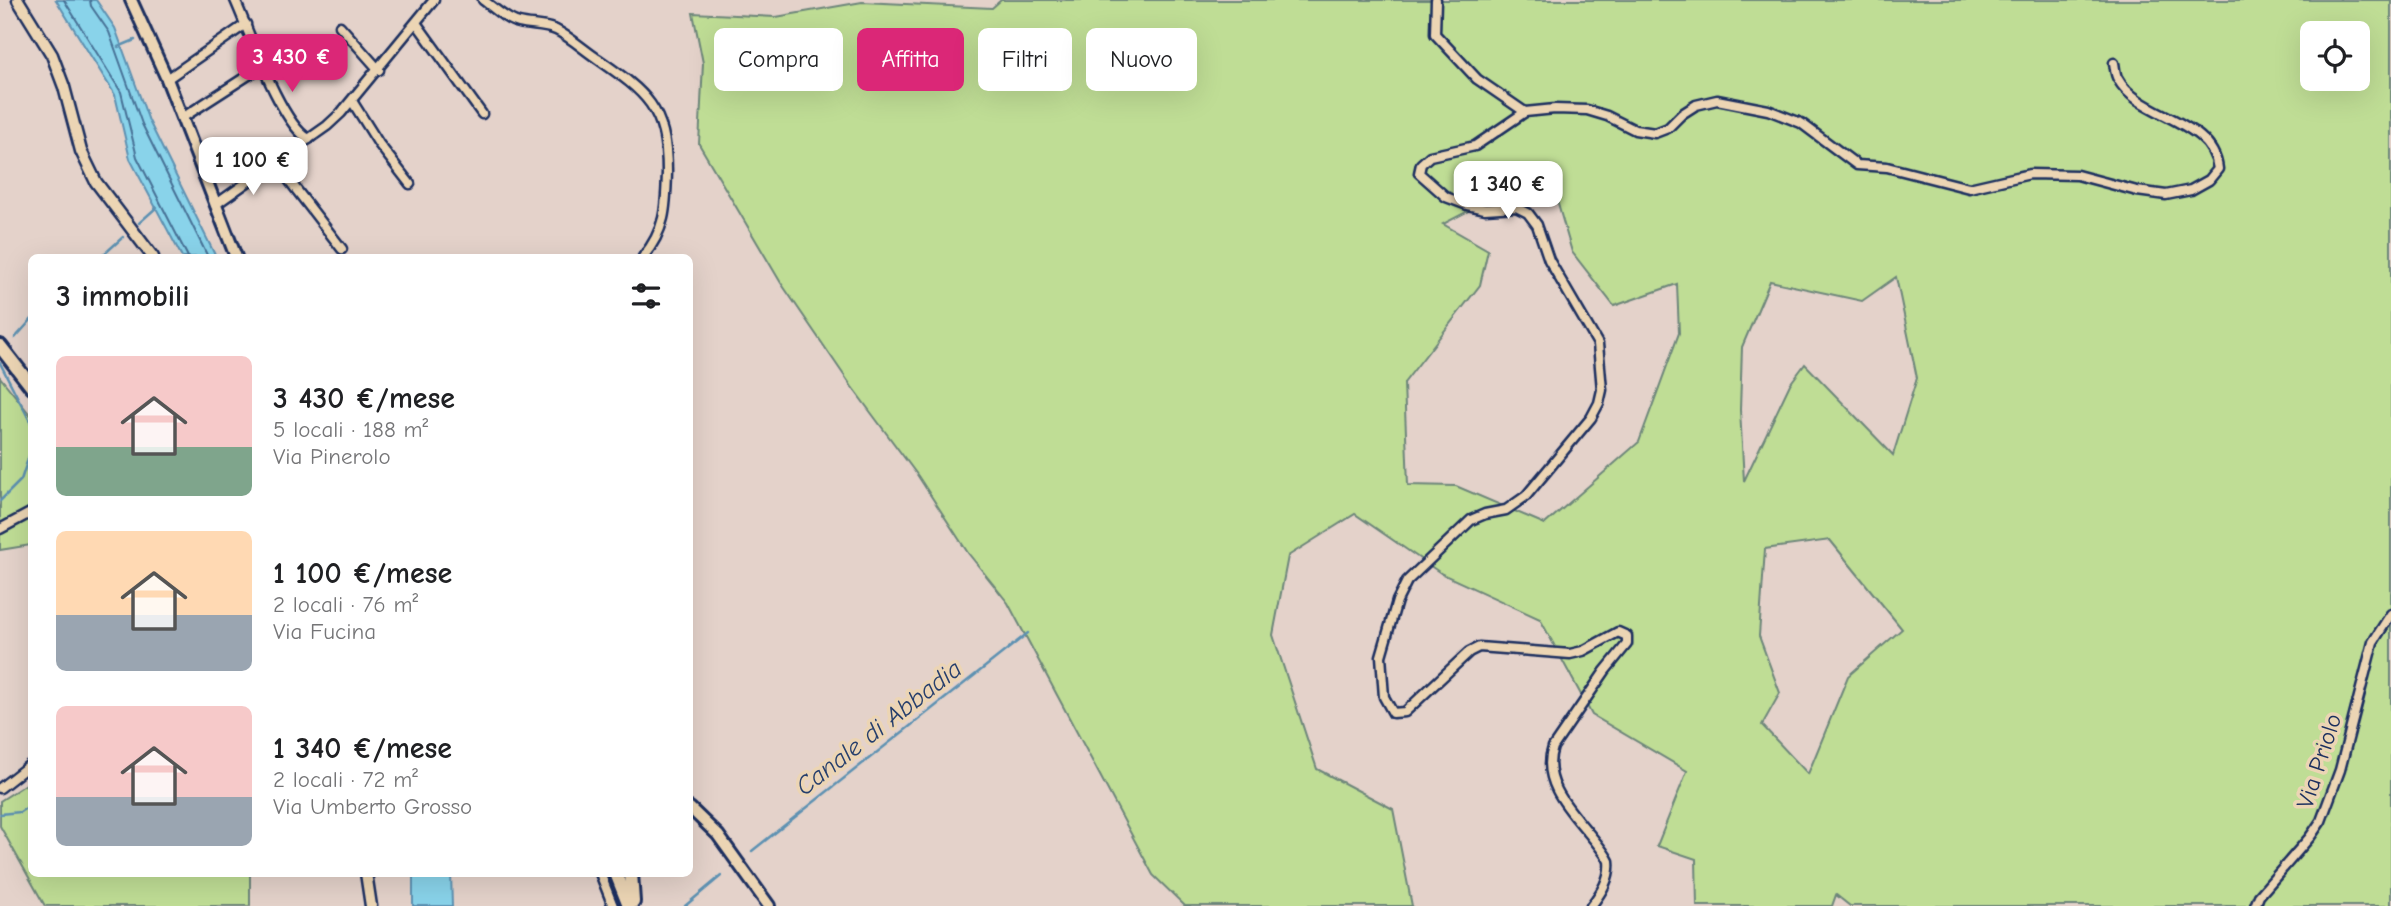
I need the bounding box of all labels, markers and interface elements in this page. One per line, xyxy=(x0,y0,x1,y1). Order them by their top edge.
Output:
map controls xyxy=(2300,21,2370,91)
button: locate xyxy=(2300,21,2370,91)
chip: Compra xyxy=(714,28,843,91)
chip: Affitta xyxy=(857,28,964,91)
chip: Filtri xyxy=(978,28,1072,91)
chip: Nuovo xyxy=(1086,28,1197,91)
pin: 3 430 € xyxy=(227,34,357,94)
text: 3 430 € xyxy=(253,43,331,70)
pin: 1 100 € xyxy=(188,138,318,197)
text: 1 100 € xyxy=(215,146,291,173)
pin: 1 340 € xyxy=(1443,162,1573,221)
text: 1 340 € xyxy=(1470,170,1546,197)
icon: filters xyxy=(627,277,665,315)
text: 3 immobili xyxy=(56,279,189,314)
text: 3 430 €/mese xyxy=(273,381,455,416)
icon: home xyxy=(112,384,196,468)
text: 5 locali · 188 m² xyxy=(273,416,428,443)
text: Via Pinerolo xyxy=(273,443,391,470)
text: 1 100 €/mese xyxy=(273,556,452,591)
icon: home xyxy=(112,559,196,643)
text: 2 locali · 76 m² xyxy=(273,591,418,618)
text: Via Fucina xyxy=(273,618,376,645)
water label: Canale di Abbadia xyxy=(790,654,968,802)
street label: Via Priolo xyxy=(2291,710,2347,812)
text: 1 340 €/mese xyxy=(273,731,452,766)
icon: home xyxy=(112,734,196,818)
text: 2 locali · 72 m² xyxy=(273,766,418,793)
text: Via Umberto Grosso xyxy=(273,793,472,820)

